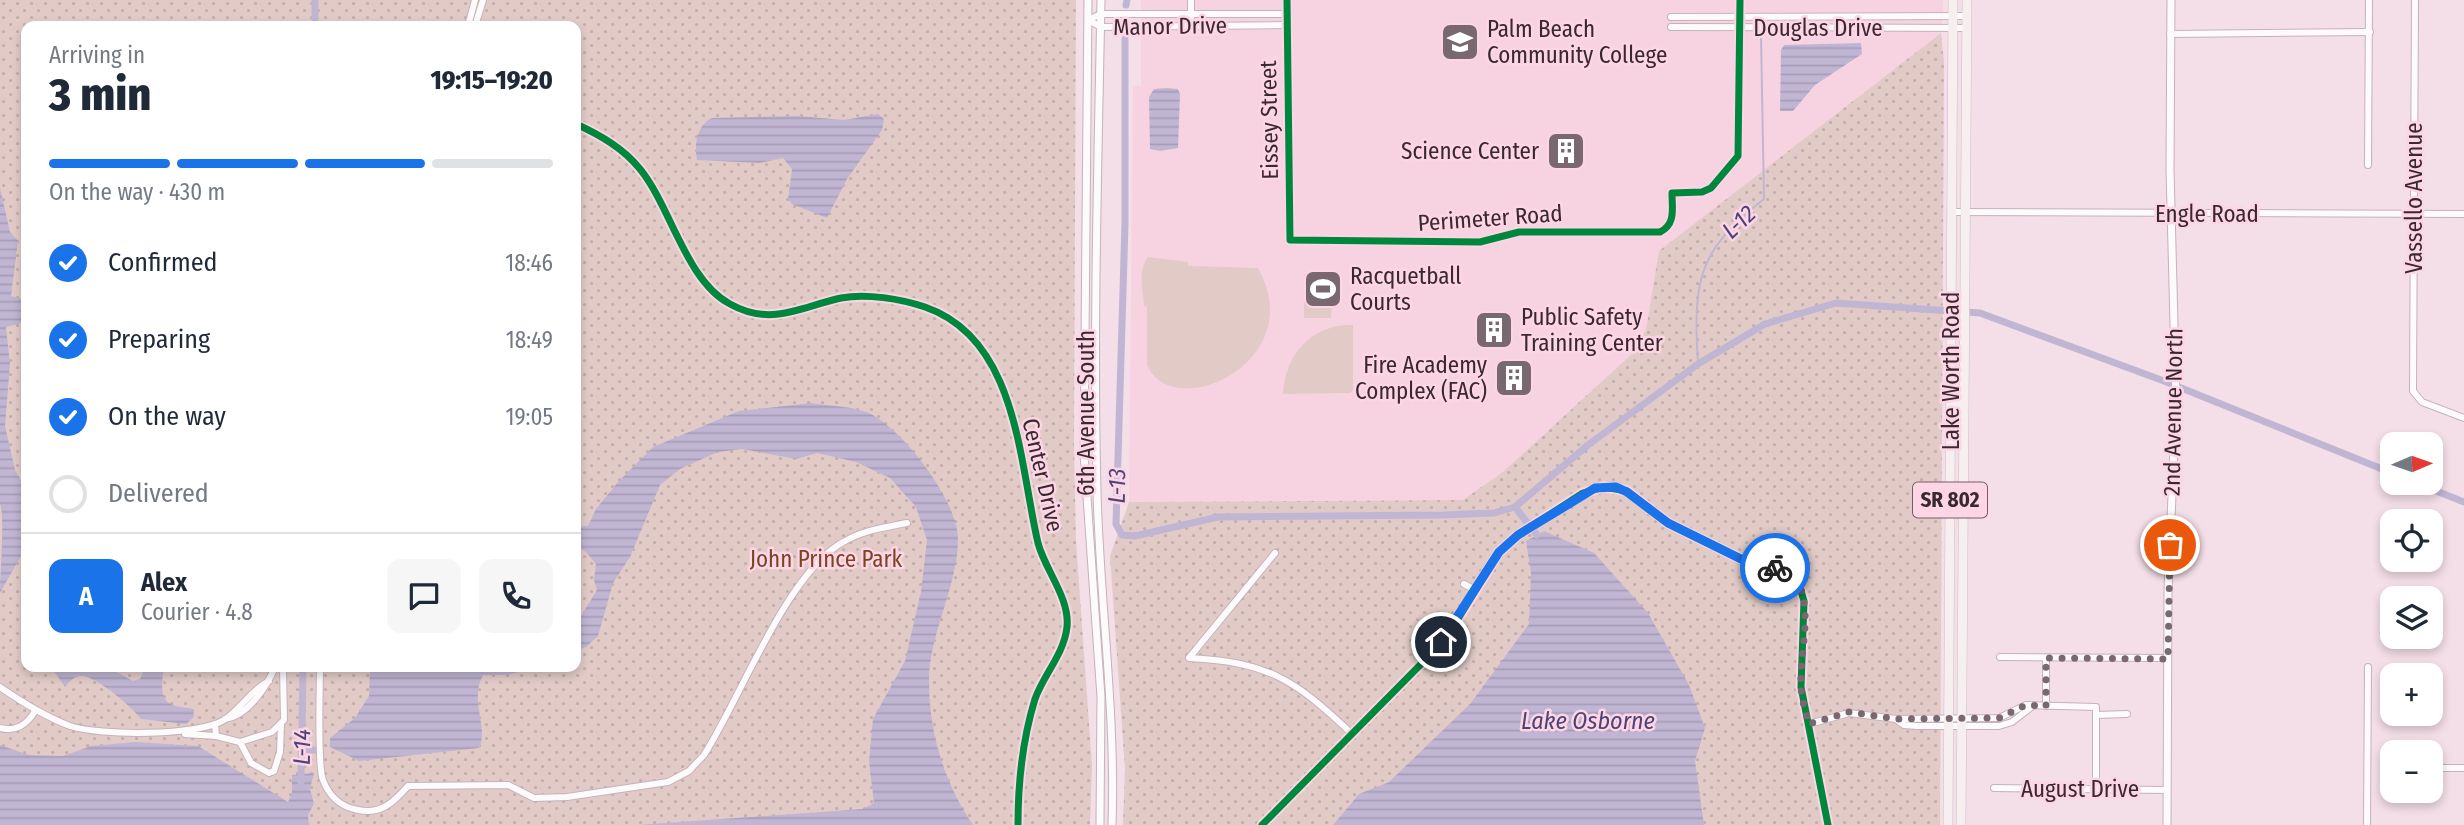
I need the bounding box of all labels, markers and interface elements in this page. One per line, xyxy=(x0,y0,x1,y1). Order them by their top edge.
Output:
street label: Manor Drive xyxy=(1113,11,1227,41)
street label: Douglas Drive xyxy=(1753,14,1883,42)
place label: Palm Beach Community College xyxy=(1487,15,1667,69)
school or university icon: Palm Beach Community College xyxy=(1439,21,1481,63)
text: Arriving in xyxy=(49,41,145,69)
street label: Eissey Street xyxy=(1254,60,1284,180)
text: 19:15–19:20 xyxy=(430,65,553,96)
text: 3 min xyxy=(49,67,151,122)
street label: Vassello Avenue xyxy=(2400,122,2428,274)
building icon: Science Center xyxy=(1545,130,1587,172)
place label: Science Center xyxy=(1401,137,1539,165)
text: On the way · 430 m xyxy=(49,178,225,206)
street label: Perimeter Road xyxy=(1417,199,1563,237)
water label: L-12 xyxy=(1717,199,1762,244)
street label: Engle Road xyxy=(2155,200,2259,228)
icon: check xyxy=(49,244,87,282)
text: Confirmed xyxy=(108,247,218,278)
text: 18:46 xyxy=(505,249,553,277)
place label: Racquetball Courts xyxy=(1350,262,1461,316)
sports icon: Racquetball Courts xyxy=(1302,268,1344,310)
street label: Lake Worth Road xyxy=(1937,292,1965,450)
place label: Public Safety Training Center xyxy=(1521,303,1663,357)
building icon: Public Safety Training Center xyxy=(1473,309,1515,351)
icon: check xyxy=(49,321,87,359)
text: Preparing xyxy=(108,324,210,355)
text: 18:49 xyxy=(506,326,553,354)
street label: 2nd Avenue North xyxy=(2158,328,2188,496)
street label: 6th Avenue South xyxy=(1072,330,1100,496)
place label: Fire Academy Complex (FAC) xyxy=(1355,351,1488,405)
building icon: Fire Academy Complex (FAC) xyxy=(1493,357,1535,399)
icon: check xyxy=(49,398,87,436)
text: On the way xyxy=(108,401,226,432)
text: 19:05 xyxy=(505,403,553,431)
street label: Center Drive xyxy=(1016,416,1070,534)
north arrow xyxy=(2380,432,2443,495)
map controls xyxy=(2380,432,2443,803)
water label: L-13 xyxy=(1103,468,1131,504)
text: Delivered xyxy=(108,478,209,509)
road number: SR 802 xyxy=(1913,482,1987,518)
button: locate xyxy=(2380,509,2443,572)
pin xyxy=(2140,515,2200,575)
icon: bag xyxy=(2151,526,2189,564)
courier xyxy=(1740,533,1810,603)
park label: John Prince Park xyxy=(750,545,903,573)
icon: bike xyxy=(1756,549,1794,587)
button: chat xyxy=(387,559,461,633)
button: phone xyxy=(479,559,553,633)
text: Alex xyxy=(141,567,187,598)
text: A xyxy=(79,581,93,612)
button: layers xyxy=(2380,586,2443,649)
text: Courier · 4.8 xyxy=(141,598,253,626)
pin xyxy=(1411,612,1471,672)
icon: home xyxy=(1422,623,1460,661)
button: + xyxy=(2380,663,2443,726)
water label: Lake Osborne xyxy=(1521,707,1655,735)
water label: L-14 xyxy=(288,729,316,765)
button: − xyxy=(2380,740,2443,803)
street label: August Drive xyxy=(2021,775,2139,803)

